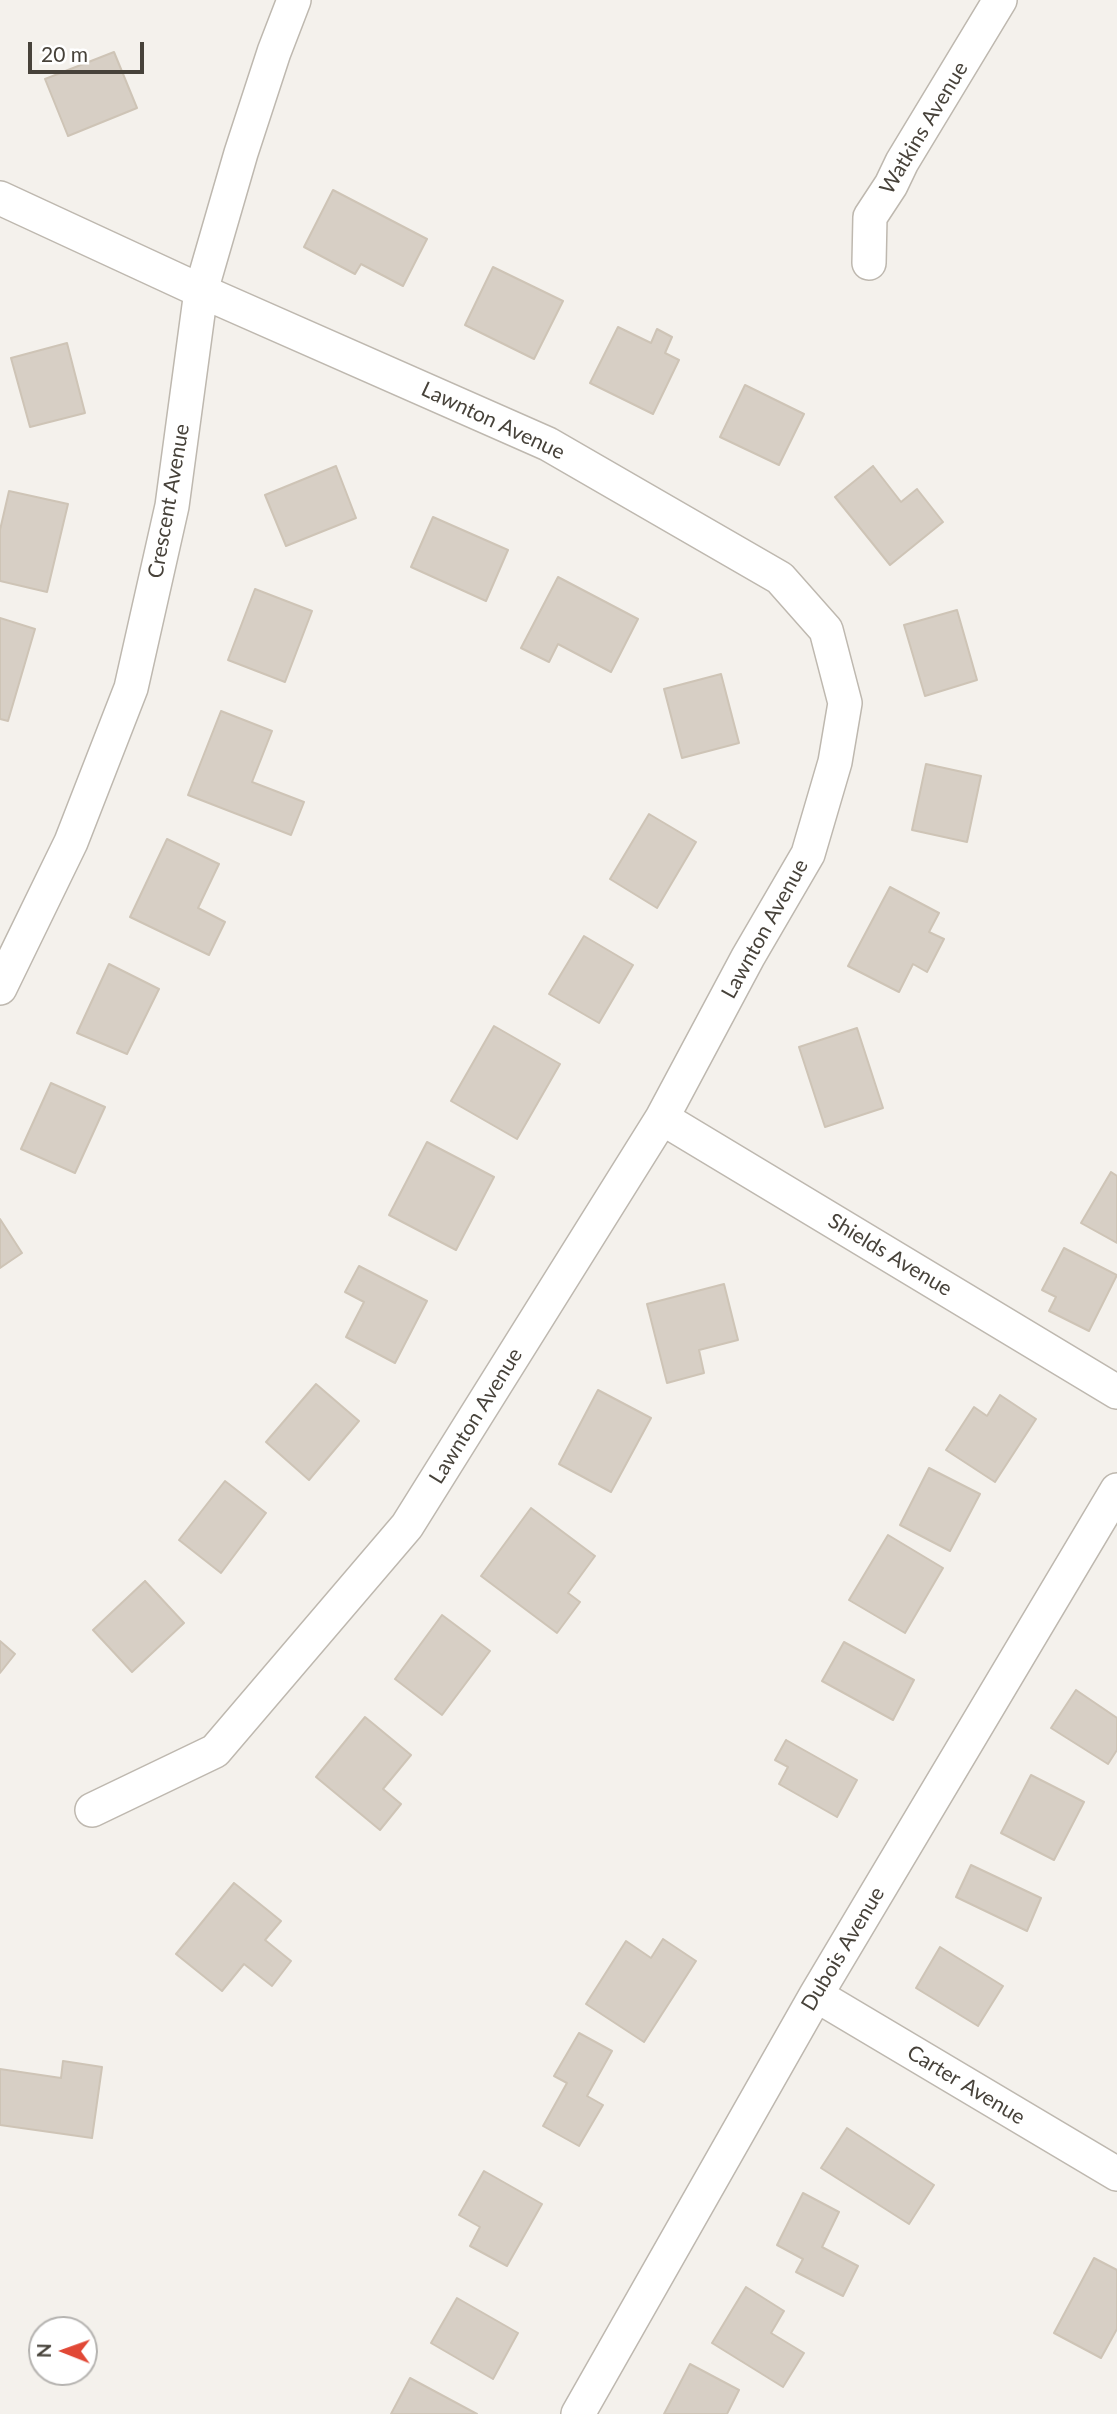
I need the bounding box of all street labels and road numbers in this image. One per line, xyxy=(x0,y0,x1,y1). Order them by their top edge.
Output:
street label: Watkins Avenue xyxy=(875,57,973,199)
street label: Lawnton Avenue xyxy=(417,377,569,465)
street label: Crescent Avenue xyxy=(143,422,195,580)
street label: Lawnton Avenue xyxy=(716,855,814,1003)
street label: Shields Avenue xyxy=(824,1208,956,1302)
street label: Lawnton Avenue xyxy=(424,1344,528,1488)
street label: Dubois Avenue xyxy=(796,1882,890,2016)
street label: Carter Avenue xyxy=(902,2040,1030,2130)

